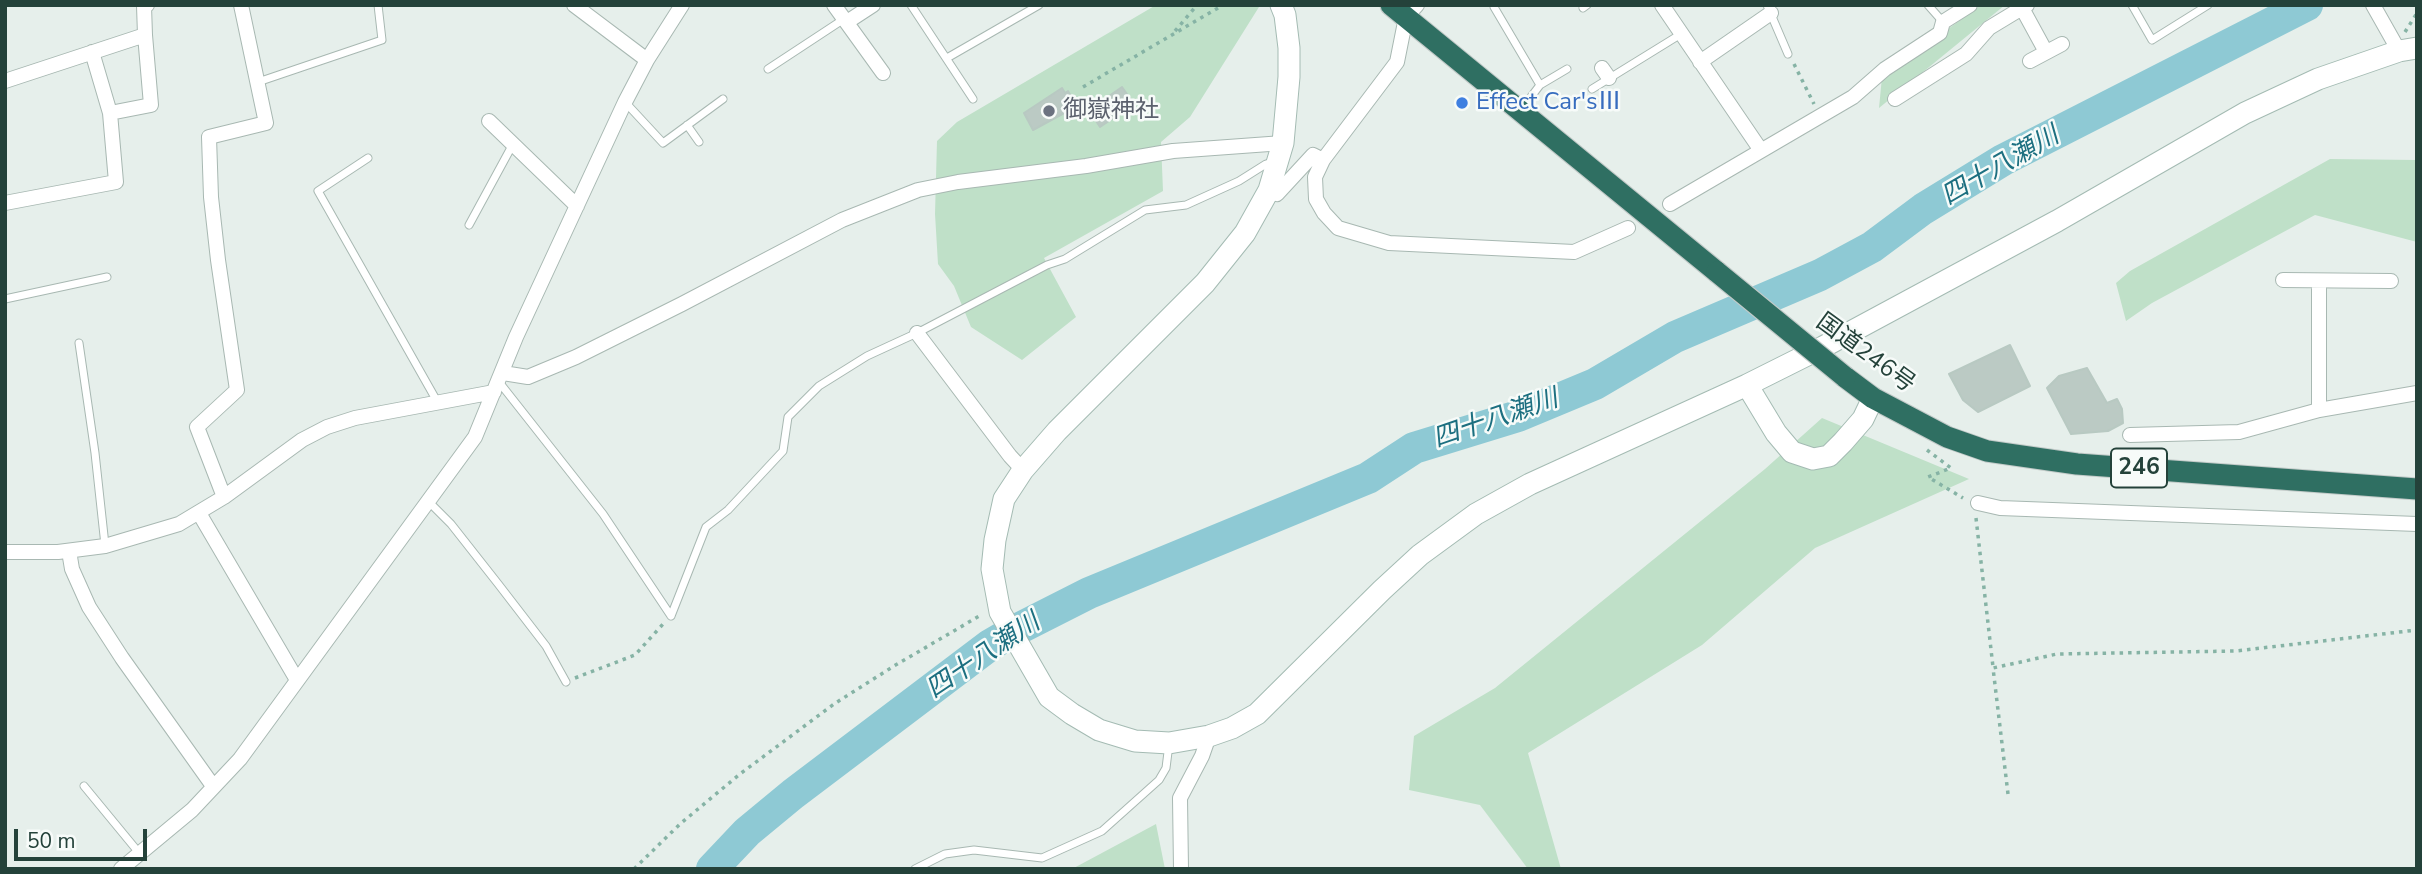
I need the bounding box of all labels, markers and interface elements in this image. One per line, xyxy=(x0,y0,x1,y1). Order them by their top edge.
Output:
place label: Effect Car'sⅢ xyxy=(1476,89,1622,117)
marker: Effect Car'sⅢ xyxy=(1454,95,1470,111)
place label: 御嶽神社 xyxy=(1063,97,1159,125)
marker: 御嶽神社 xyxy=(1041,103,1057,119)
water label: 四十八瀬川 xyxy=(1937,121,2065,213)
street label: 国道246号 xyxy=(1810,308,1920,400)
water label: 四十八瀬川 xyxy=(1429,384,1563,456)
road number: 246 xyxy=(2111,448,2167,488)
water label: 四十八瀬川 xyxy=(921,608,1047,706)
scale bar xyxy=(18,814,150,858)
text: 50 m xyxy=(27,827,76,855)

